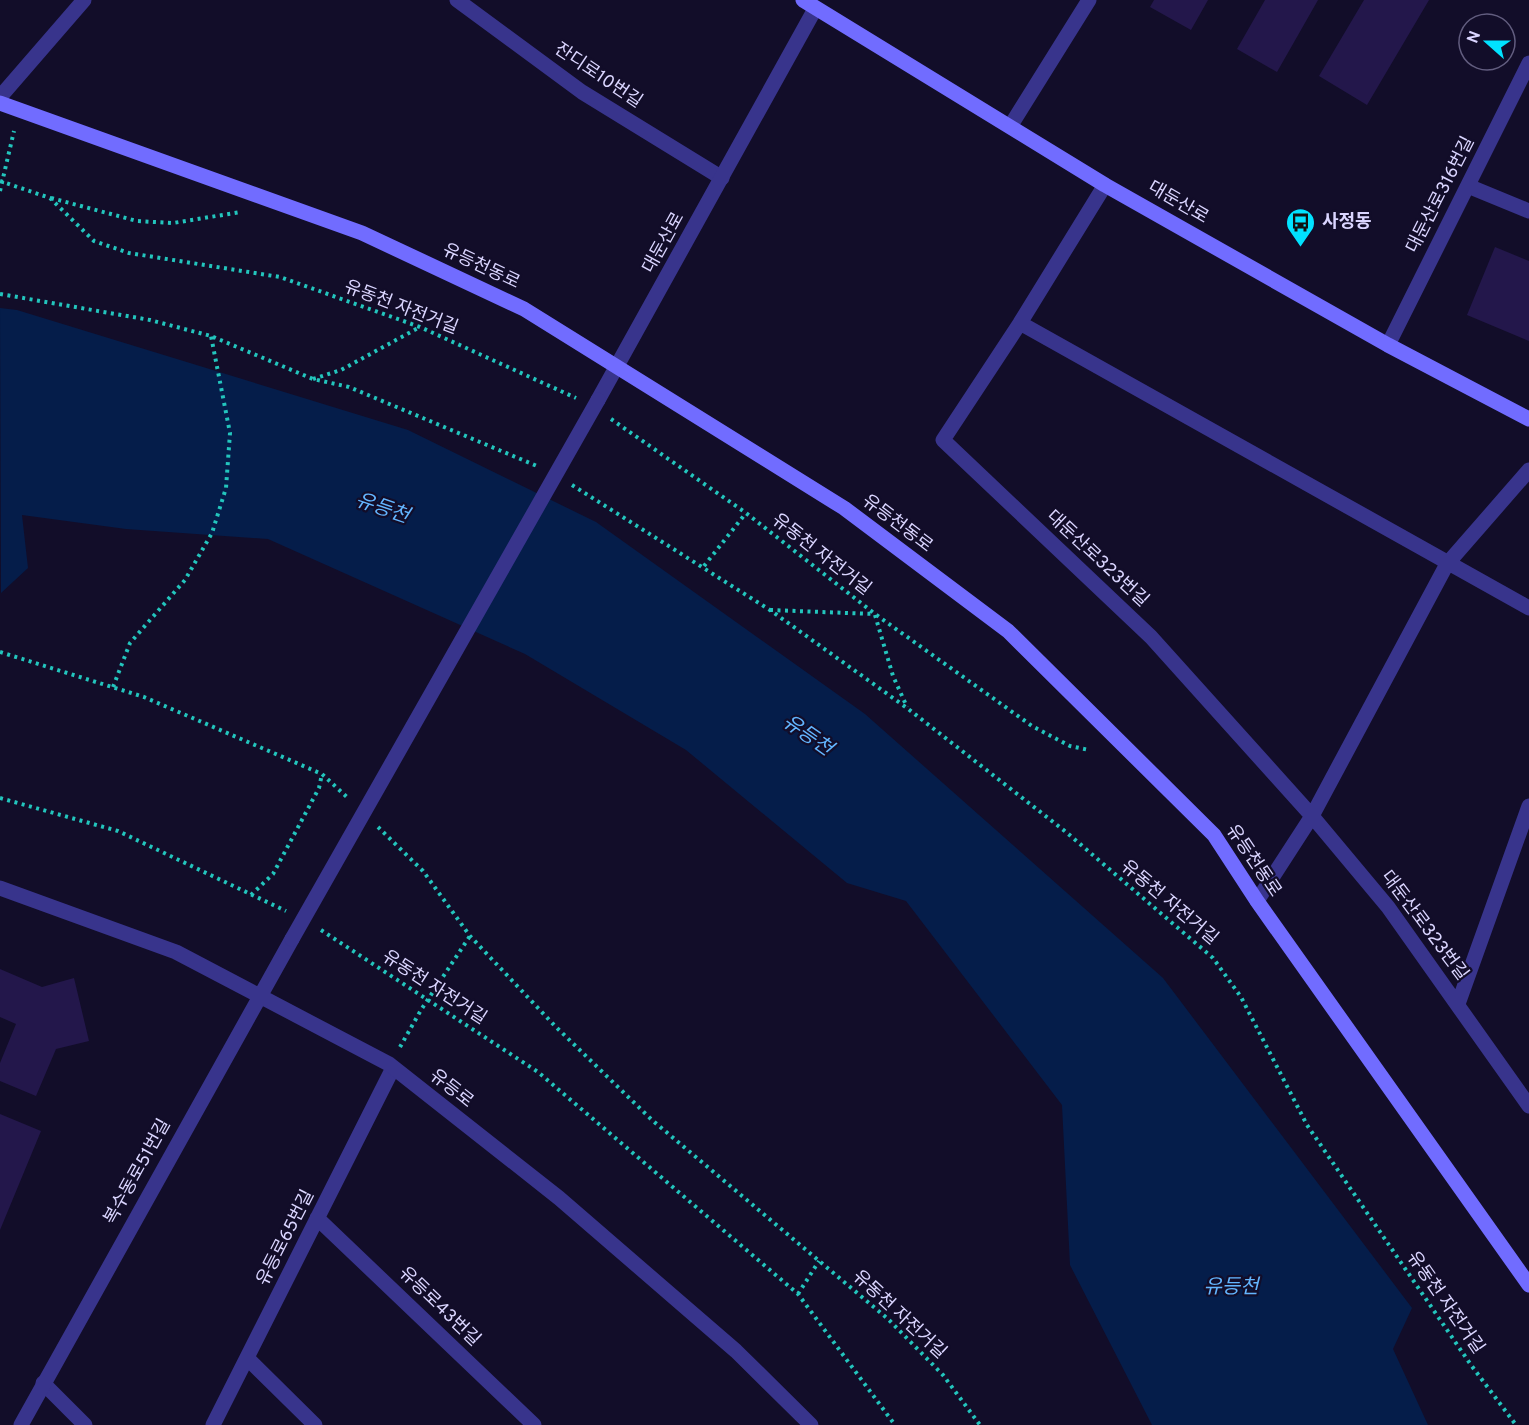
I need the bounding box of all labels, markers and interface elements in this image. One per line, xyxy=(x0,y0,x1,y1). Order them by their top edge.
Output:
north arrow xyxy=(1457,12,1517,72)
text: N xyxy=(1463,28,1486,46)
street label: 잔디로10번길 xyxy=(550,38,646,114)
street label: 대둔산로316번길 xyxy=(1402,133,1480,257)
street label: 대둔산로 xyxy=(1144,176,1212,230)
bus stop icon: 사정동 xyxy=(1285,206,1317,248)
street label: 대둔산로 xyxy=(638,208,690,278)
place label: 사정동 xyxy=(1322,211,1372,234)
street label: 유등천동로 xyxy=(439,239,523,295)
street label: 유동천 자전거길 xyxy=(341,276,461,340)
water label: 유등천 xyxy=(352,488,415,531)
street label: 유등천동로 xyxy=(857,490,937,558)
street label: 대둔산로323번길 xyxy=(1041,506,1153,612)
street label: 유동천 자전거길 xyxy=(767,509,875,601)
water label: 유등천 xyxy=(777,710,839,764)
street label: 유등천동로 xyxy=(1220,820,1286,902)
street label: 유동천 자전거길 xyxy=(1116,856,1222,950)
street label: 대둔산로323번길 xyxy=(1375,866,1473,986)
street label: 유동천 자전거길 xyxy=(377,946,491,1030)
street label: 유등로 xyxy=(424,1065,478,1113)
street label: 복수동로51번길 xyxy=(100,1115,176,1229)
street label: 유등로65번길 xyxy=(252,1186,320,1290)
street label: 유동천 자전거길 xyxy=(1401,1247,1489,1359)
street label: 유등로43번길 xyxy=(393,1262,485,1352)
street label: 유동천 자전거길 xyxy=(847,1266,951,1364)
water label: 유등천 xyxy=(1203,1275,1261,1301)

